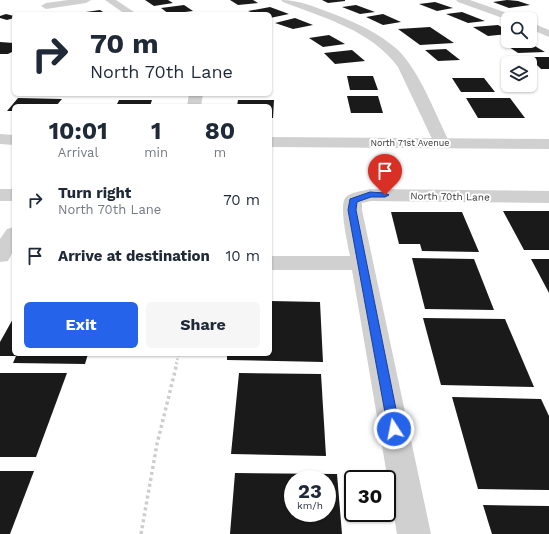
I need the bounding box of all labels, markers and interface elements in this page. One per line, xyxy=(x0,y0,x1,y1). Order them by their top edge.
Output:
map controls xyxy=(501,12,537,92)
button: search xyxy=(501,12,537,48)
text: 70 m xyxy=(90,27,159,60)
icon: right xyxy=(24,28,76,80)
button: layers xyxy=(501,56,537,92)
text: North 70th Lane xyxy=(90,61,233,82)
text: 10:01 xyxy=(49,117,108,145)
text: 1 xyxy=(151,117,161,145)
text: 80 xyxy=(205,117,235,145)
street label: North 71st Avenue xyxy=(370,138,450,148)
text: Arrival xyxy=(58,145,98,160)
text: min xyxy=(144,145,168,160)
text: m xyxy=(214,145,226,160)
pin xyxy=(368,154,402,195)
icon: arrive xyxy=(374,160,396,182)
text: Turn right xyxy=(58,184,131,202)
icon: right xyxy=(24,189,46,211)
street label: North 70th Lane xyxy=(410,190,490,203)
text: 70 m xyxy=(223,191,260,209)
text: North 70th Lane xyxy=(58,202,161,217)
icon: arrive xyxy=(24,245,46,267)
text: Arrive at destination xyxy=(58,247,210,265)
text: 10 m xyxy=(225,247,260,265)
button: Exit xyxy=(24,302,138,348)
button: Share xyxy=(146,302,260,348)
position arrow xyxy=(373,408,415,450)
speed limit sign: 30 xyxy=(344,470,396,522)
text: 23 xyxy=(298,479,322,503)
text: km/h xyxy=(297,500,323,511)

